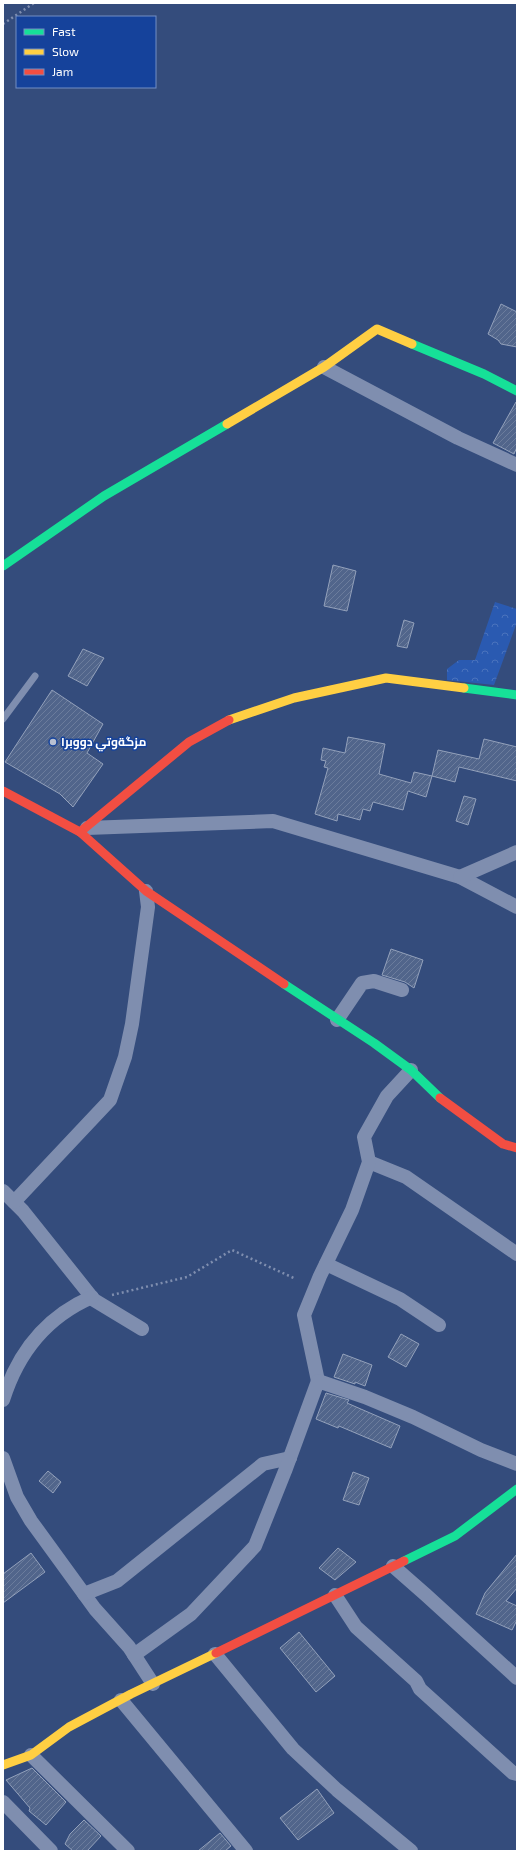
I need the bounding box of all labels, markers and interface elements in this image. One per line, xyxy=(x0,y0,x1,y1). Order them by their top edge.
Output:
legend xyxy=(16,16,156,88)
text: Fast xyxy=(52,24,76,38)
text: Slow xyxy=(52,44,79,58)
text: Jam xyxy=(52,64,73,78)
place label: مزگةوتي دووبرا xyxy=(61,734,146,752)
marker: مزگةوتي دووبرا xyxy=(48,737,58,747)

